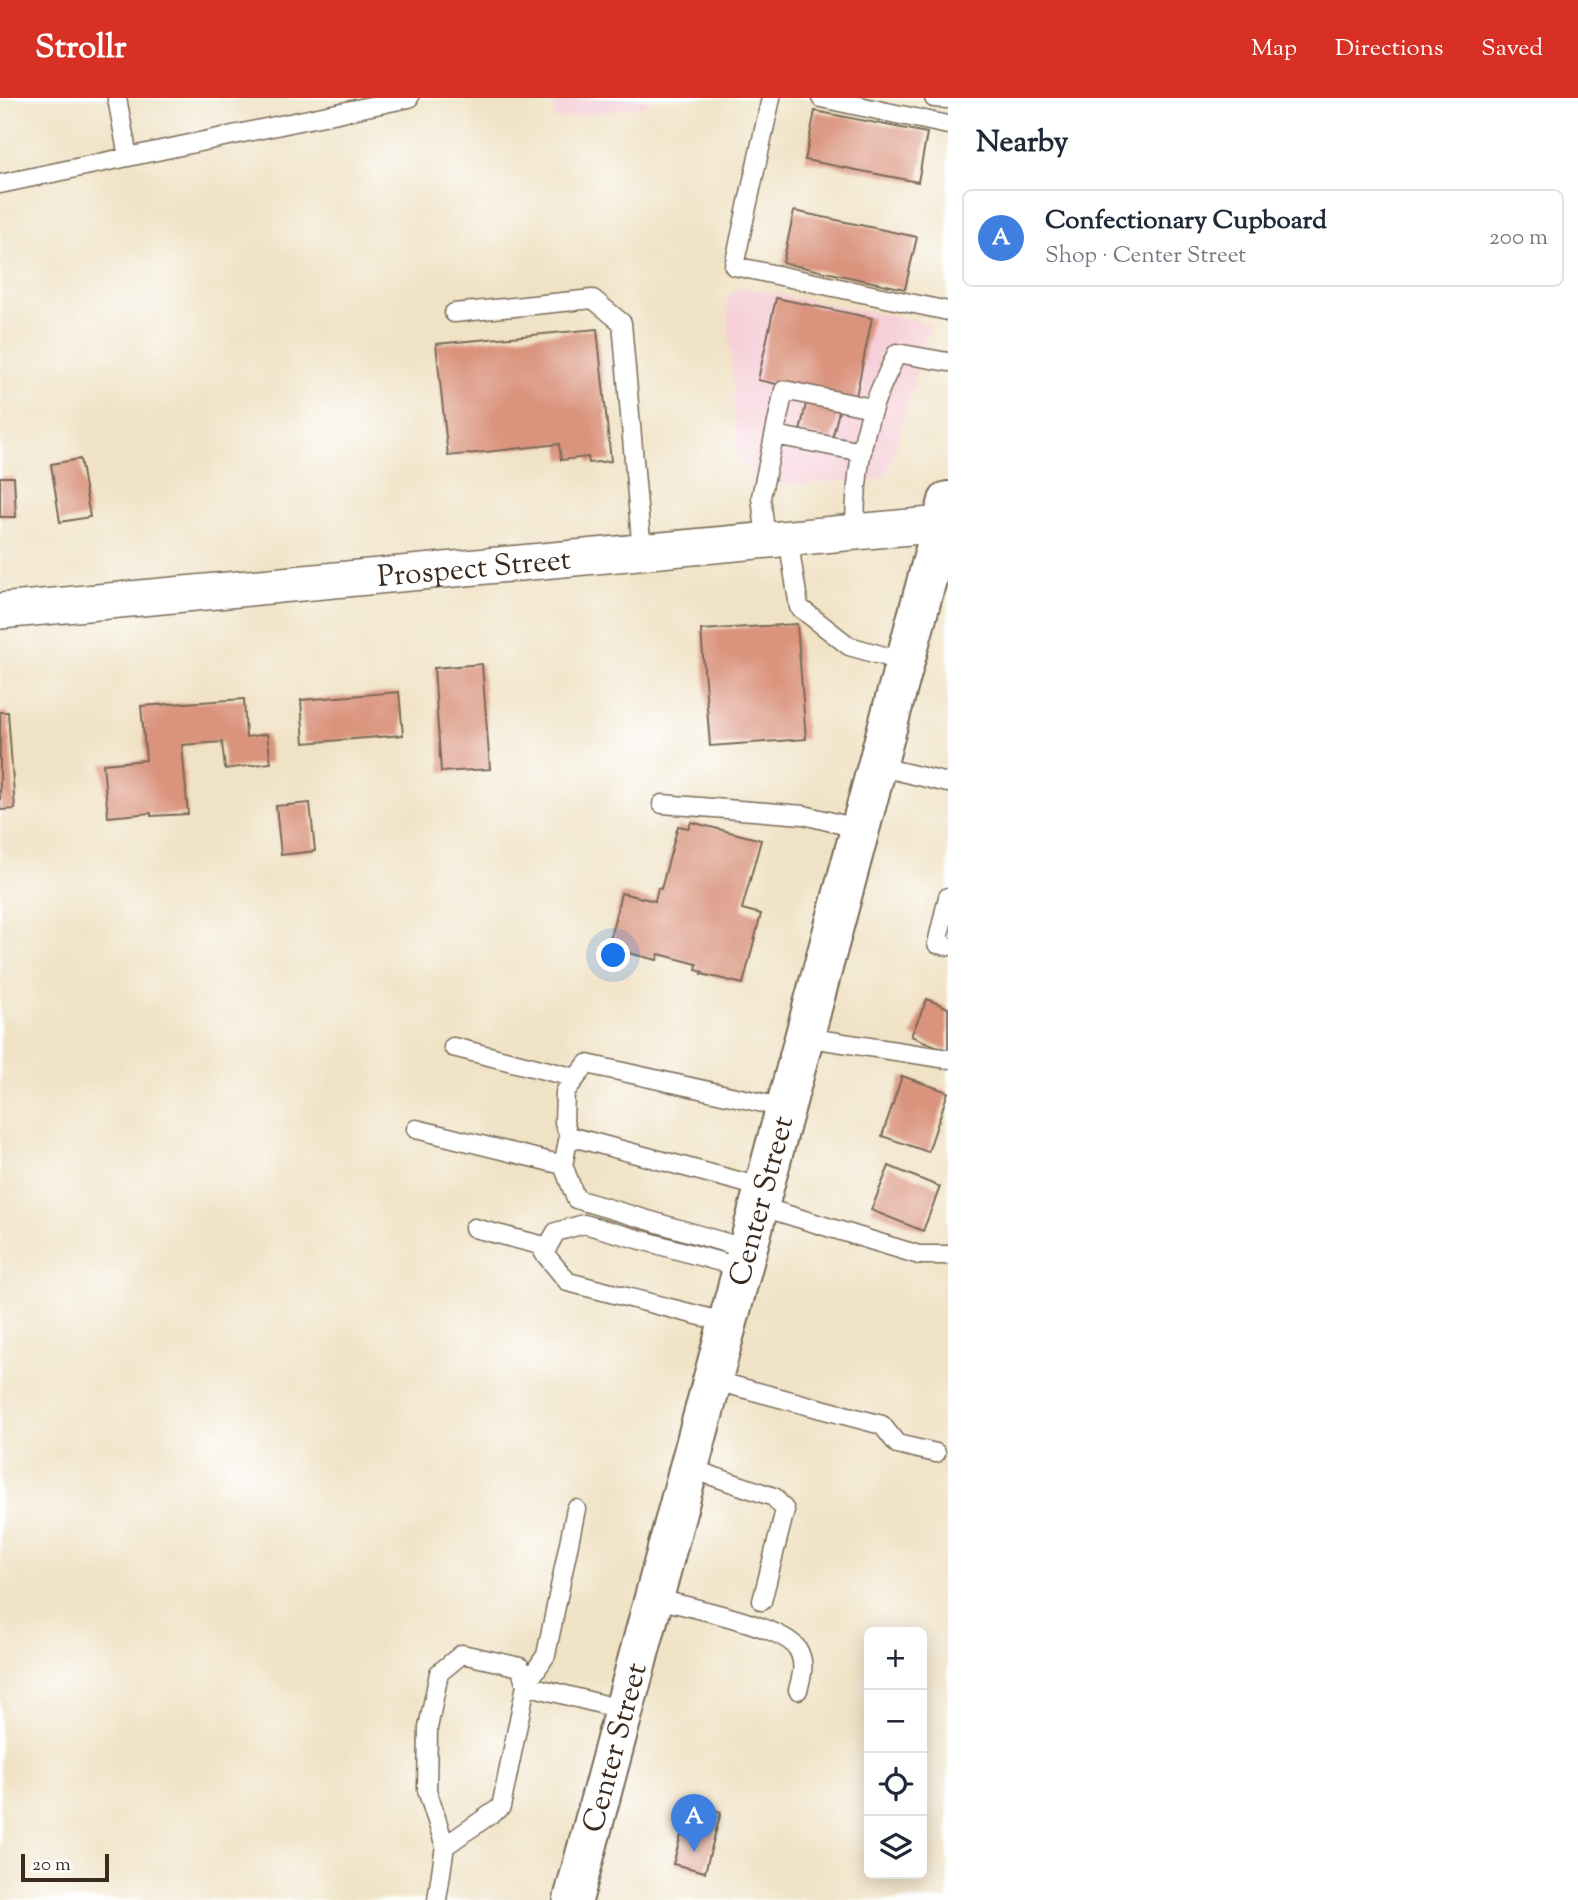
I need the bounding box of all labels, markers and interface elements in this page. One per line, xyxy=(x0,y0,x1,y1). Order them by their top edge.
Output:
text: Strollr xyxy=(35,25,127,73)
text: Map xyxy=(1251,32,1297,66)
text: Directions xyxy=(1335,32,1443,66)
text: Saved xyxy=(1481,32,1543,66)
text: Nearby xyxy=(976,122,1068,165)
text: Confectionary Cupboard xyxy=(1045,203,1327,240)
text: A xyxy=(992,222,1010,255)
text: 200 m xyxy=(1489,222,1548,255)
text: Shop · Center Street xyxy=(1045,240,1246,273)
street label: Prospect Street xyxy=(376,539,573,600)
your location xyxy=(596,938,630,972)
street label: Center Street xyxy=(720,1112,806,1291)
map controls xyxy=(864,1627,927,1879)
button: + xyxy=(864,1627,927,1690)
street label: Center Street xyxy=(573,1658,660,1838)
button: − xyxy=(864,1690,927,1753)
button: locate xyxy=(864,1753,927,1816)
pin: A xyxy=(671,1794,717,1852)
button: layers xyxy=(864,1816,927,1879)
scale bar xyxy=(21,1851,108,1883)
text: 20 m xyxy=(32,1852,71,1879)

